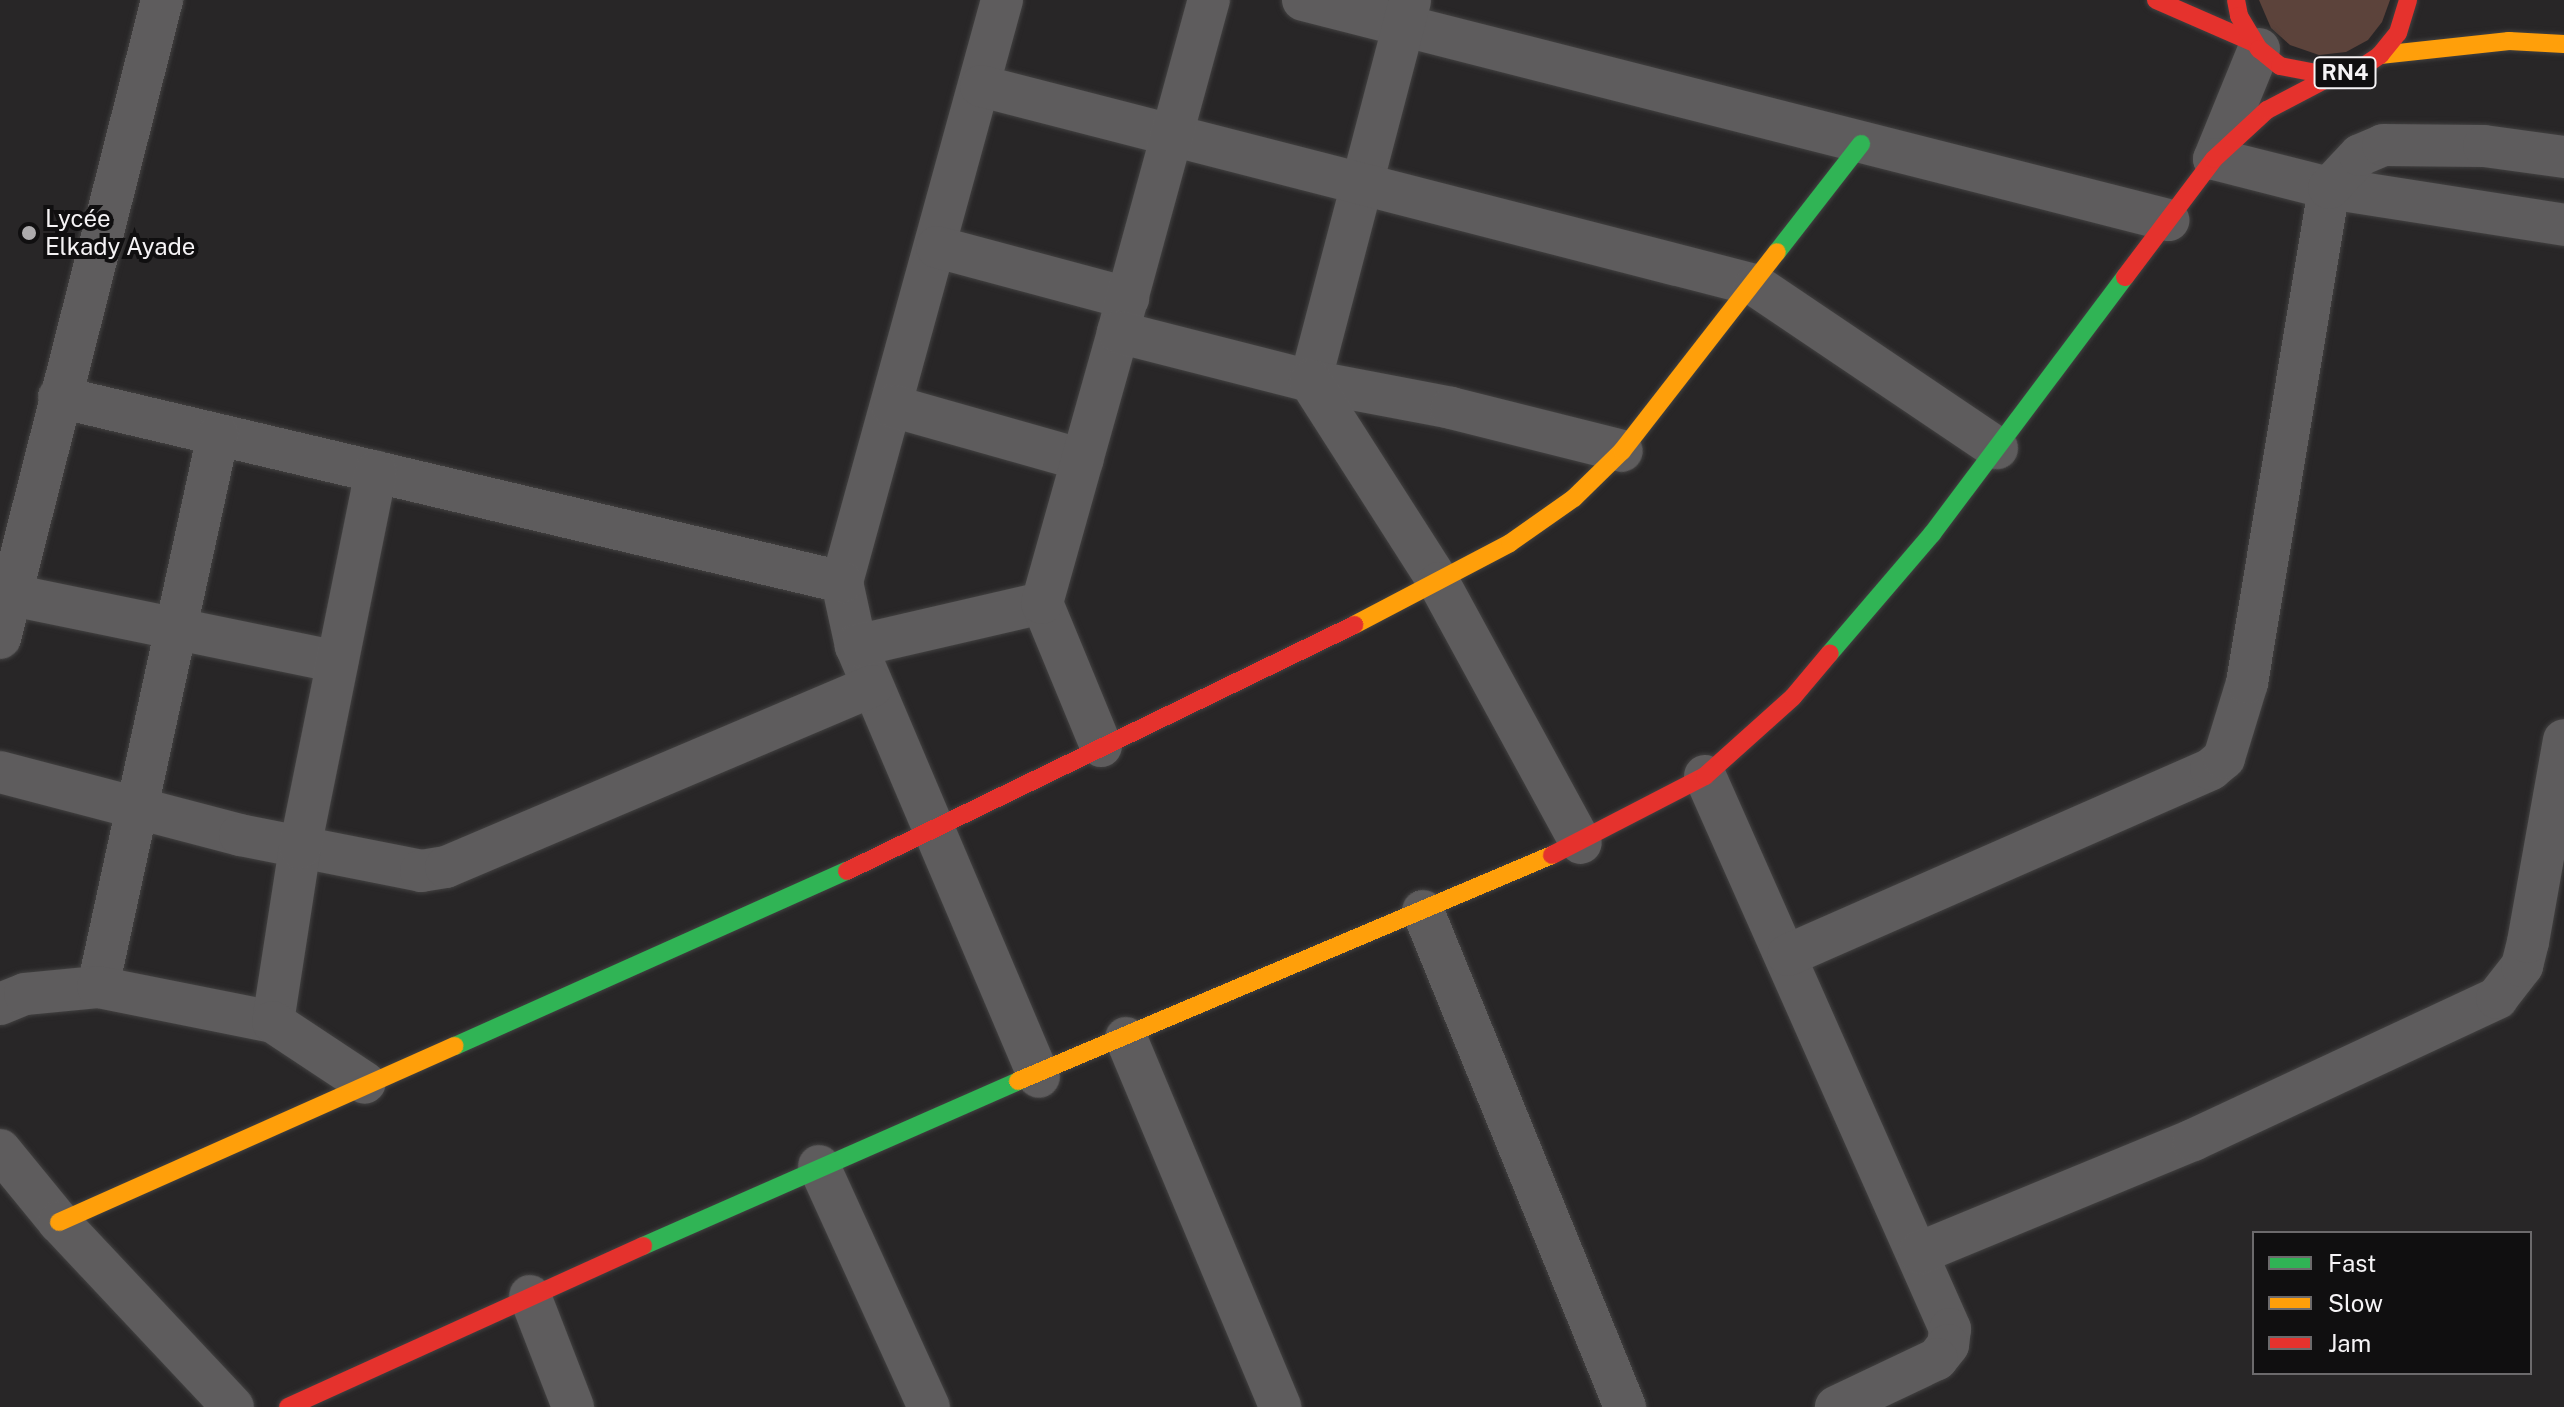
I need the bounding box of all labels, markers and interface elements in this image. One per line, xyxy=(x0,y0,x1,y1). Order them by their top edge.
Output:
road number: RN4 xyxy=(2313,55,2377,91)
place label: Lycée Elkady Ayade xyxy=(45,205,195,261)
marker: Lycée Elkady Ayade xyxy=(20,224,38,242)
legend xyxy=(2252,1231,2532,1375)
text: Fast xyxy=(2328,1249,2376,1277)
text: Slow xyxy=(2328,1289,2383,1317)
text: Jam xyxy=(2328,1329,2371,1357)

